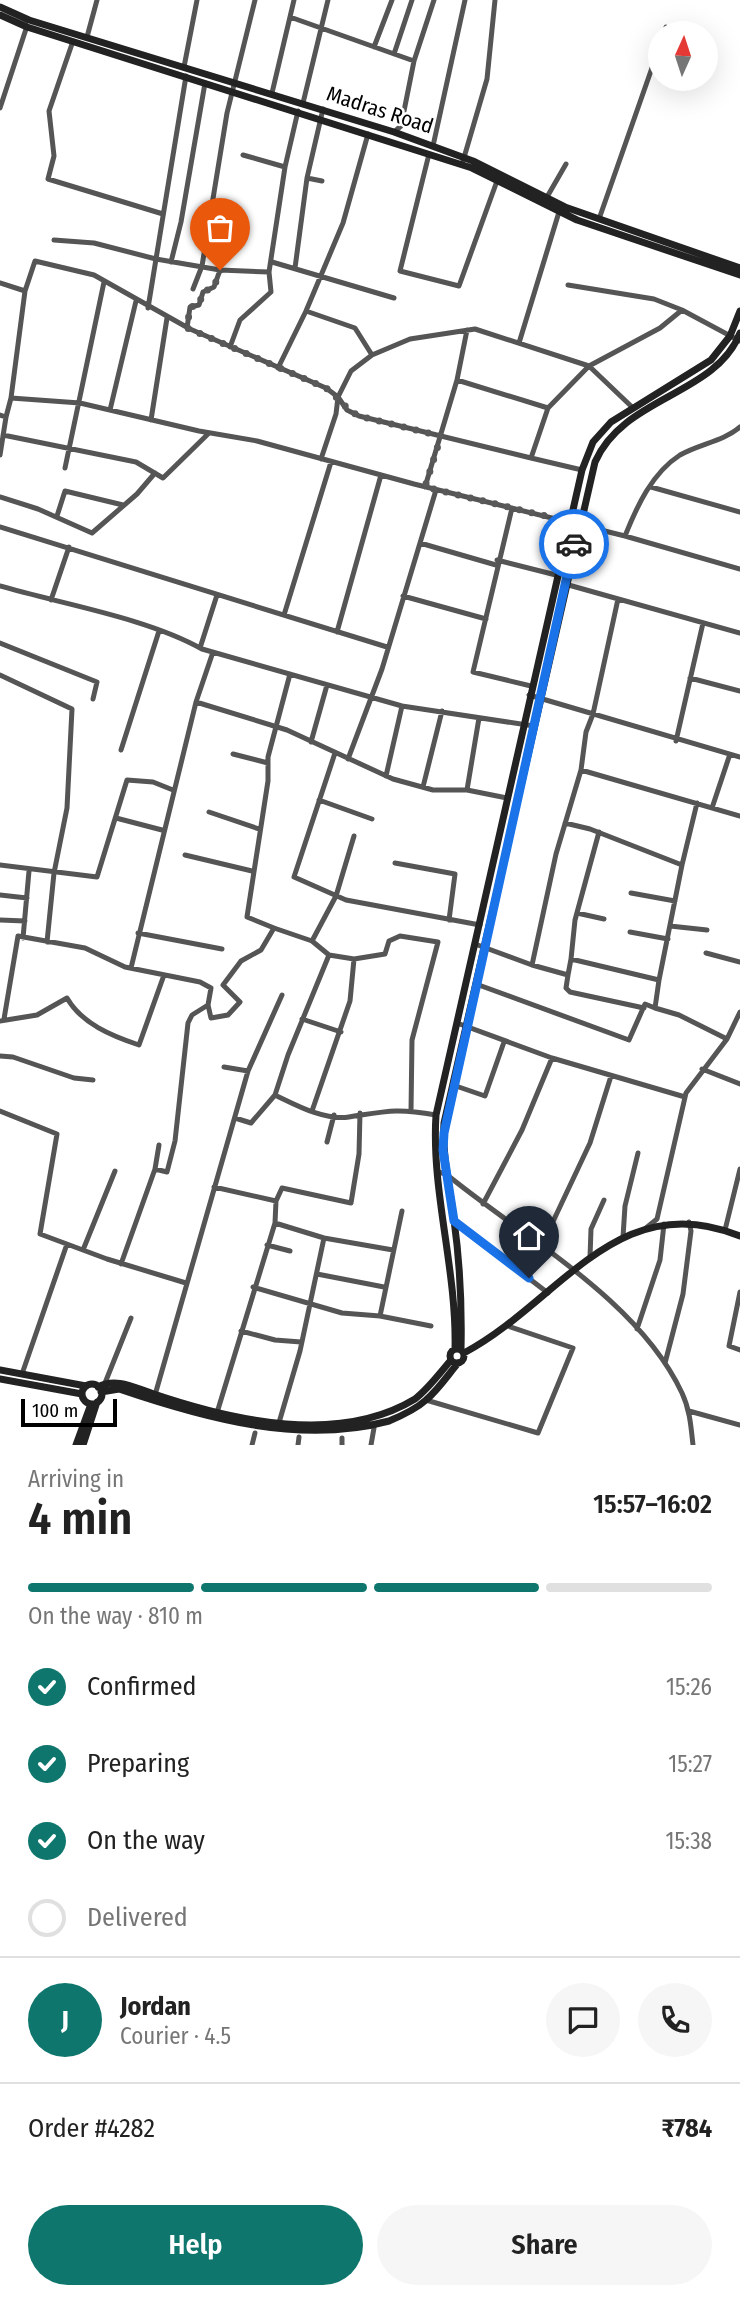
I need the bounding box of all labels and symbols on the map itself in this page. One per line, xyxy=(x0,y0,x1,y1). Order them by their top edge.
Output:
north arrow xyxy=(648,21,718,91)
street label: Madras Road xyxy=(323,81,437,139)
pin xyxy=(190,198,250,270)
courier xyxy=(539,509,609,579)
pin xyxy=(499,1206,559,1278)
scale bar xyxy=(21,1396,117,1428)

